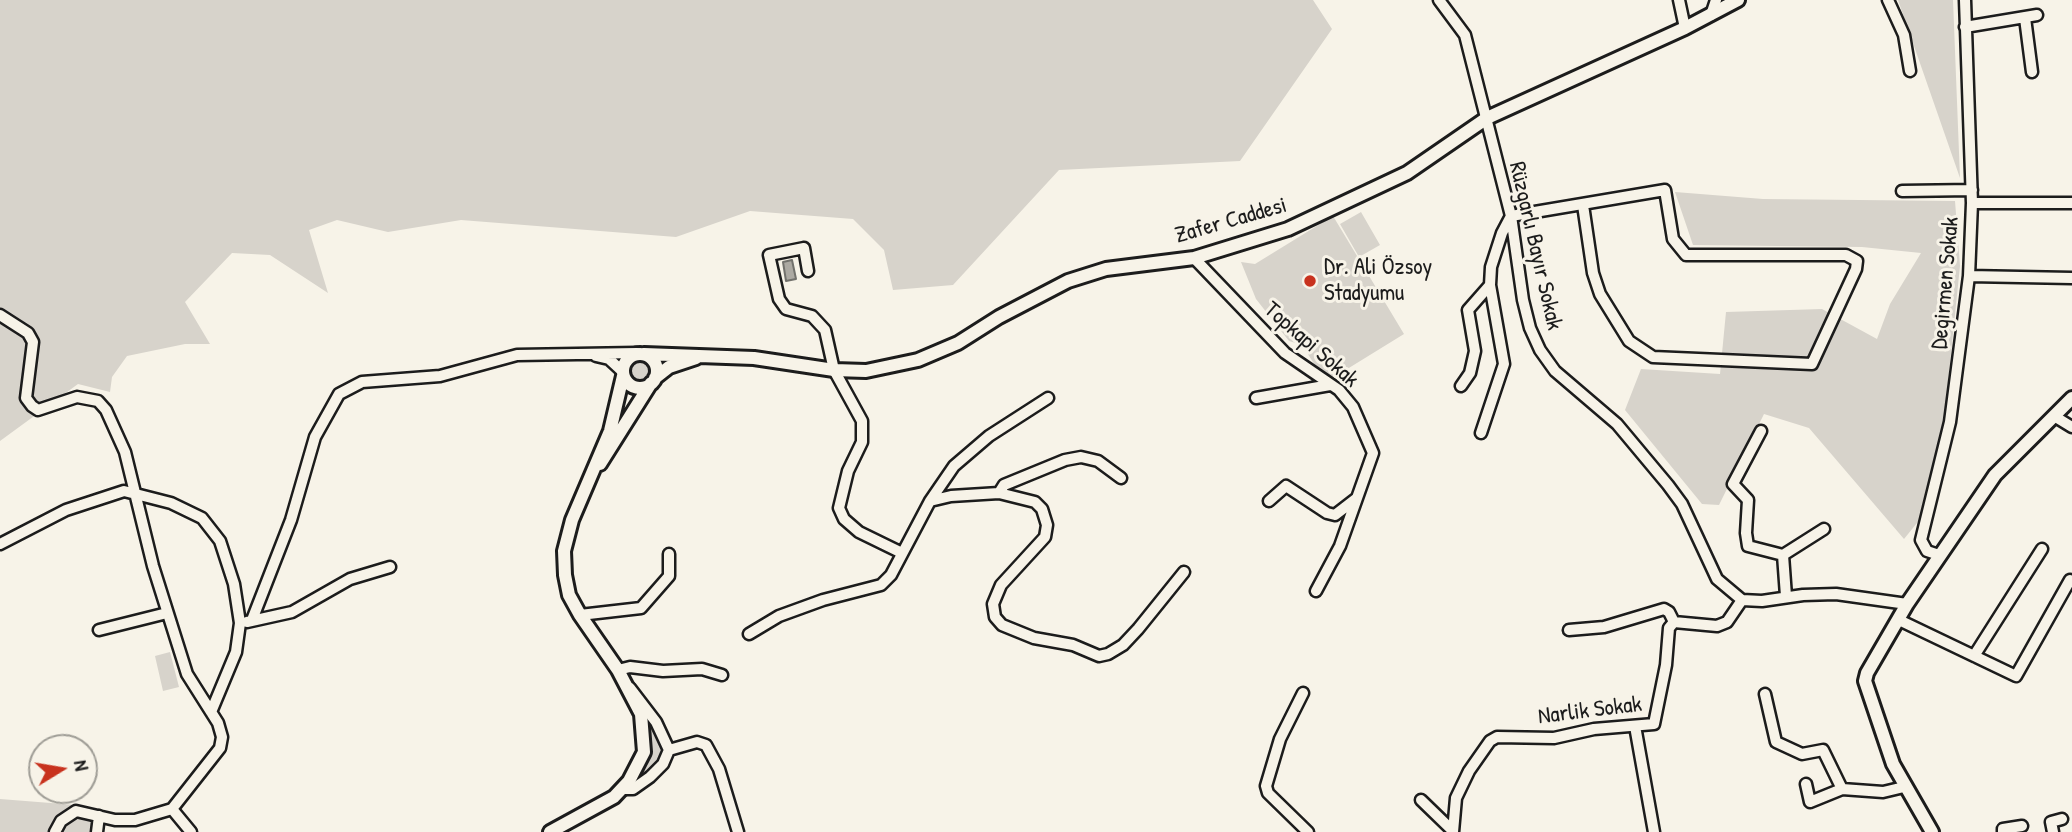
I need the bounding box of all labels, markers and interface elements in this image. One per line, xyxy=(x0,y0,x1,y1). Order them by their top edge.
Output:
street label: Rüzgarlı Bayır Sokak xyxy=(1502,159,1568,333)
street label: Zafer Caddesi xyxy=(1172,192,1290,250)
street label: Degirmen Sokak xyxy=(1926,216,1966,350)
place label: Dr. Ali Özsoy Stadyumu xyxy=(1324,254,1432,308)
marker: Dr. Ali Özsoy Stadyumu xyxy=(1302,273,1318,289)
street label: Topkapi Sokak xyxy=(1258,296,1364,394)
street label: Narlik Sokak xyxy=(1537,691,1643,731)
north arrow xyxy=(28,734,98,804)
text: N xyxy=(68,758,95,773)

